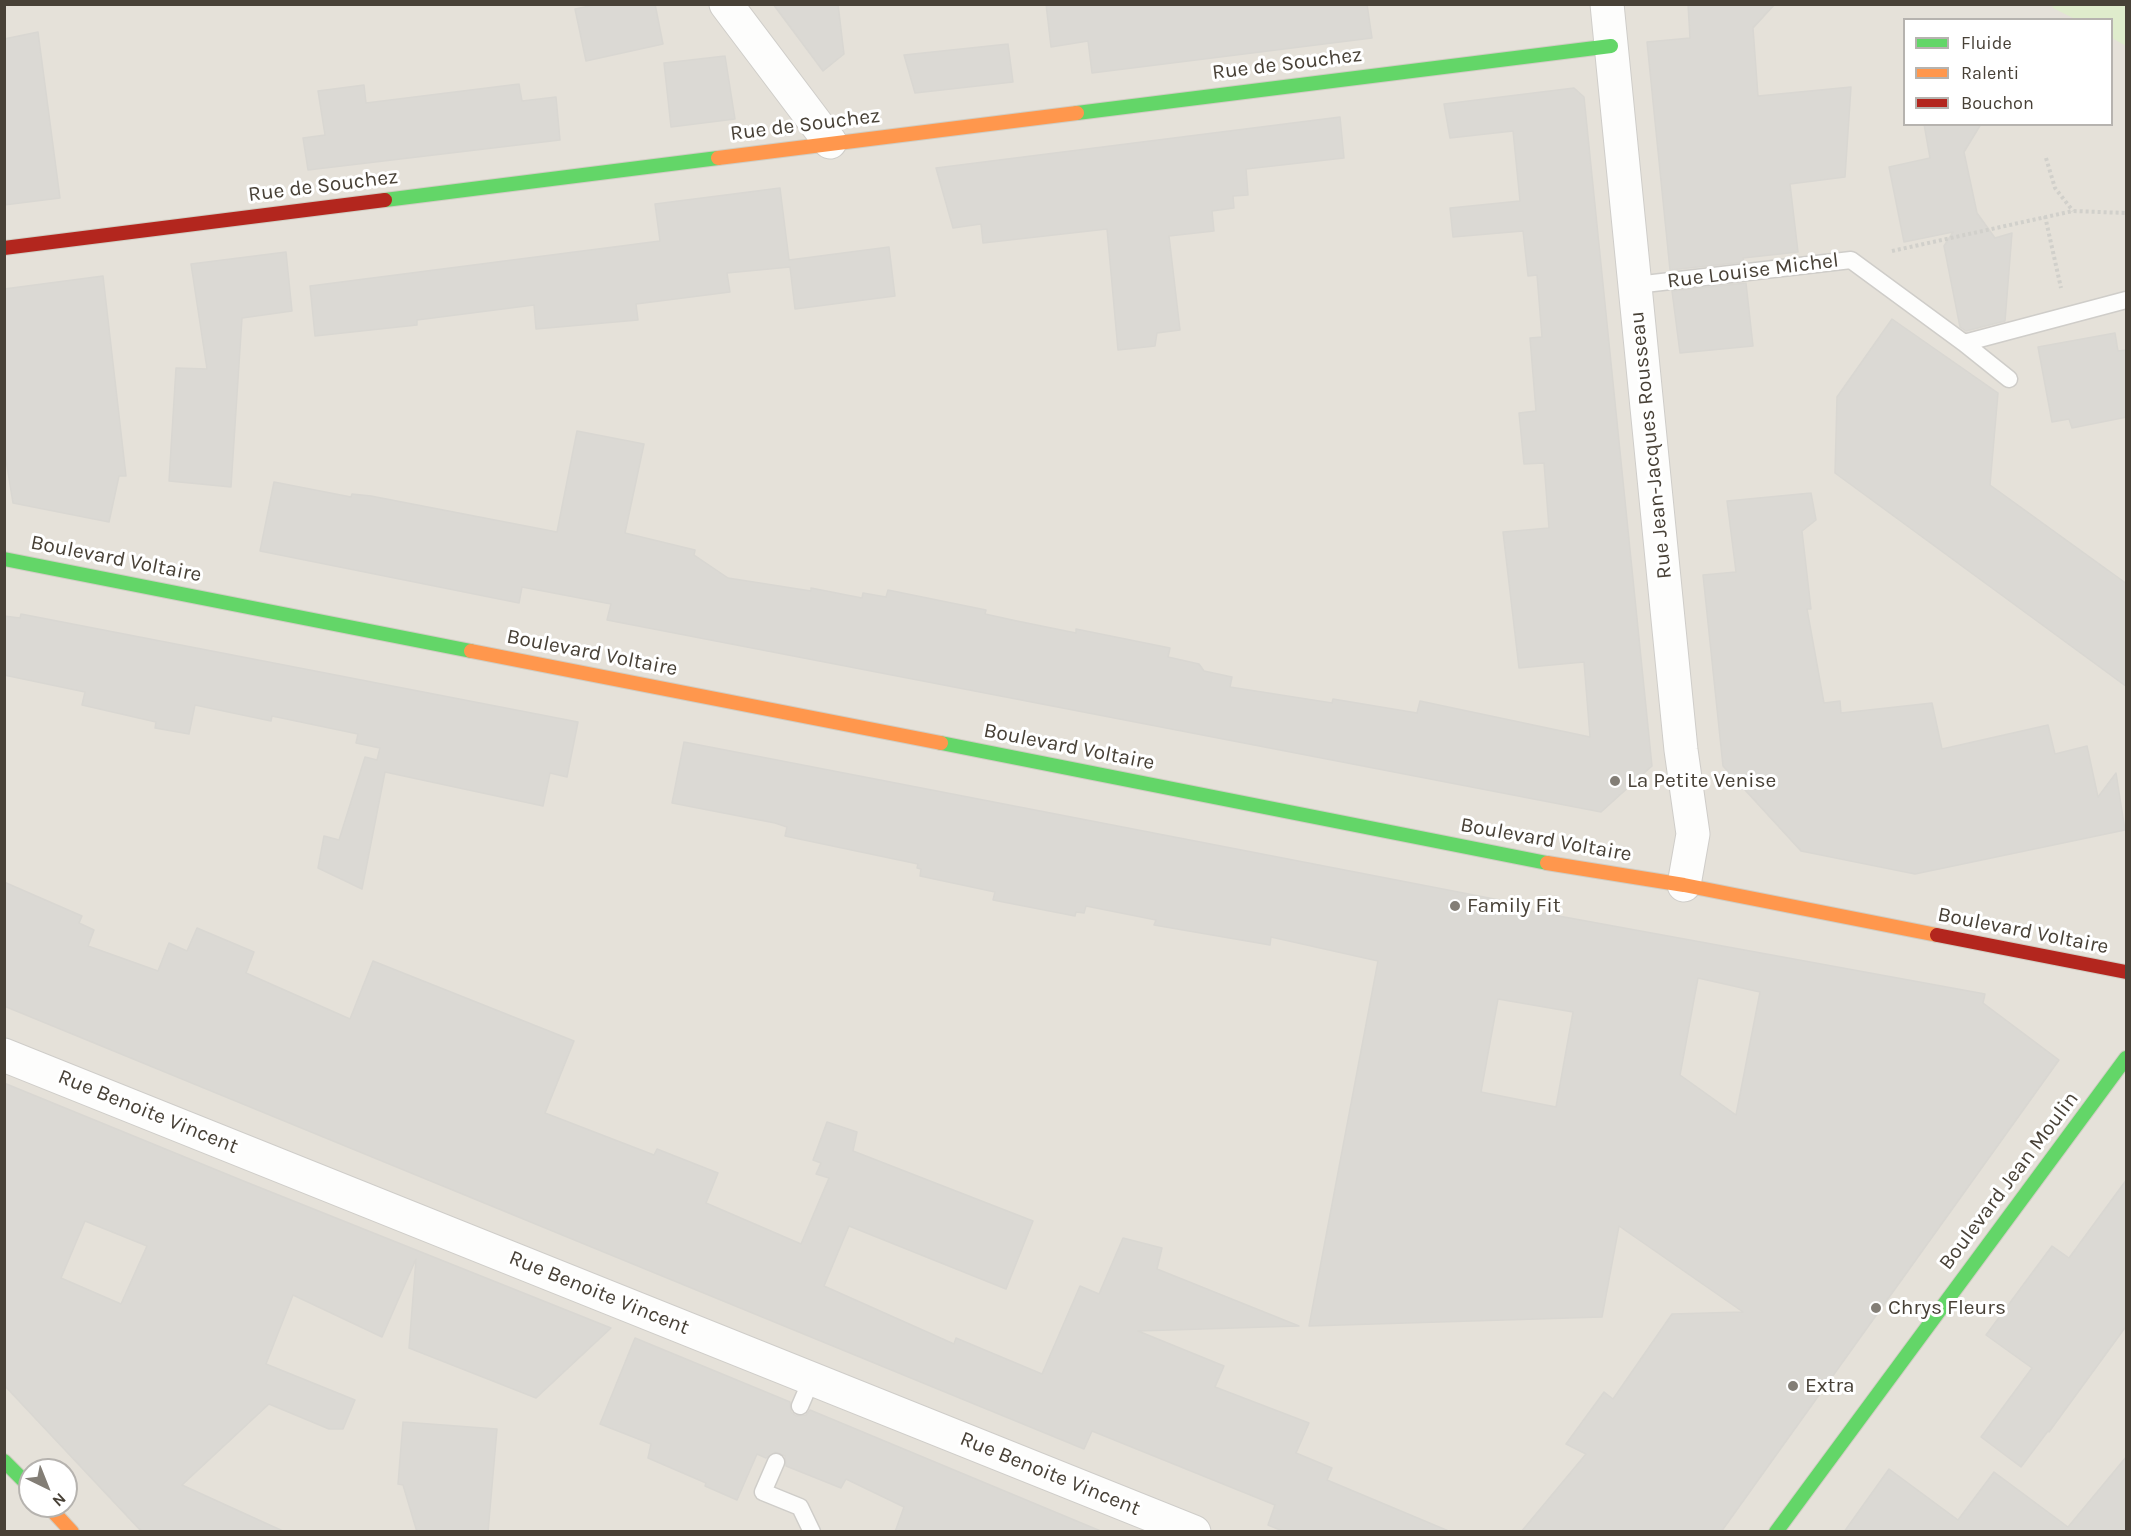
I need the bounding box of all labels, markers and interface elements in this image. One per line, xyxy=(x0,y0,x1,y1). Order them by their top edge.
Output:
legend xyxy=(1903,18,2113,126)
text: Fluide xyxy=(1961,32,2012,54)
street label: Rue de Souchez xyxy=(1211,42,1363,86)
text: Ralenti xyxy=(1961,62,2019,84)
text: Bouchon xyxy=(1961,92,2034,114)
street label: Rue de Souchez xyxy=(729,103,881,147)
street label: Rue de Souchez xyxy=(247,164,399,208)
street label: Rue Louise Michel xyxy=(1666,248,1840,294)
street label: Rue Jean-Jacques Rousseau xyxy=(1624,310,1678,580)
street label: Boulevard Voltaire xyxy=(28,530,204,588)
street label: Boulevard Voltaire xyxy=(504,624,680,682)
street label: Boulevard Voltaire xyxy=(981,718,1157,776)
place label: La Petite Venise xyxy=(1627,768,1776,794)
marker: La Petite Venise xyxy=(1608,774,1622,788)
street label: Boulevard Voltaire xyxy=(1458,813,1634,867)
place label: Family Fit xyxy=(1467,893,1561,919)
marker: Family Fit xyxy=(1448,899,1462,913)
street label: Boulevard Voltaire xyxy=(1935,902,2111,960)
street label: Rue Benoite Vincent xyxy=(54,1064,242,1160)
street label: Boulevard Jean Moulin xyxy=(1934,1087,2084,1275)
street label: Rue Benoite Vincent xyxy=(505,1245,693,1341)
place label: Chrys Fleurs xyxy=(1888,1295,2006,1321)
marker: Chrys Fleurs xyxy=(1869,1301,1883,1315)
place label: Extra xyxy=(1805,1373,1855,1399)
marker: Extra xyxy=(1786,1379,1800,1393)
street label: Rue Benoite Vincent xyxy=(956,1426,1144,1522)
north arrow xyxy=(18,1458,78,1518)
text: N xyxy=(49,1489,70,1511)

